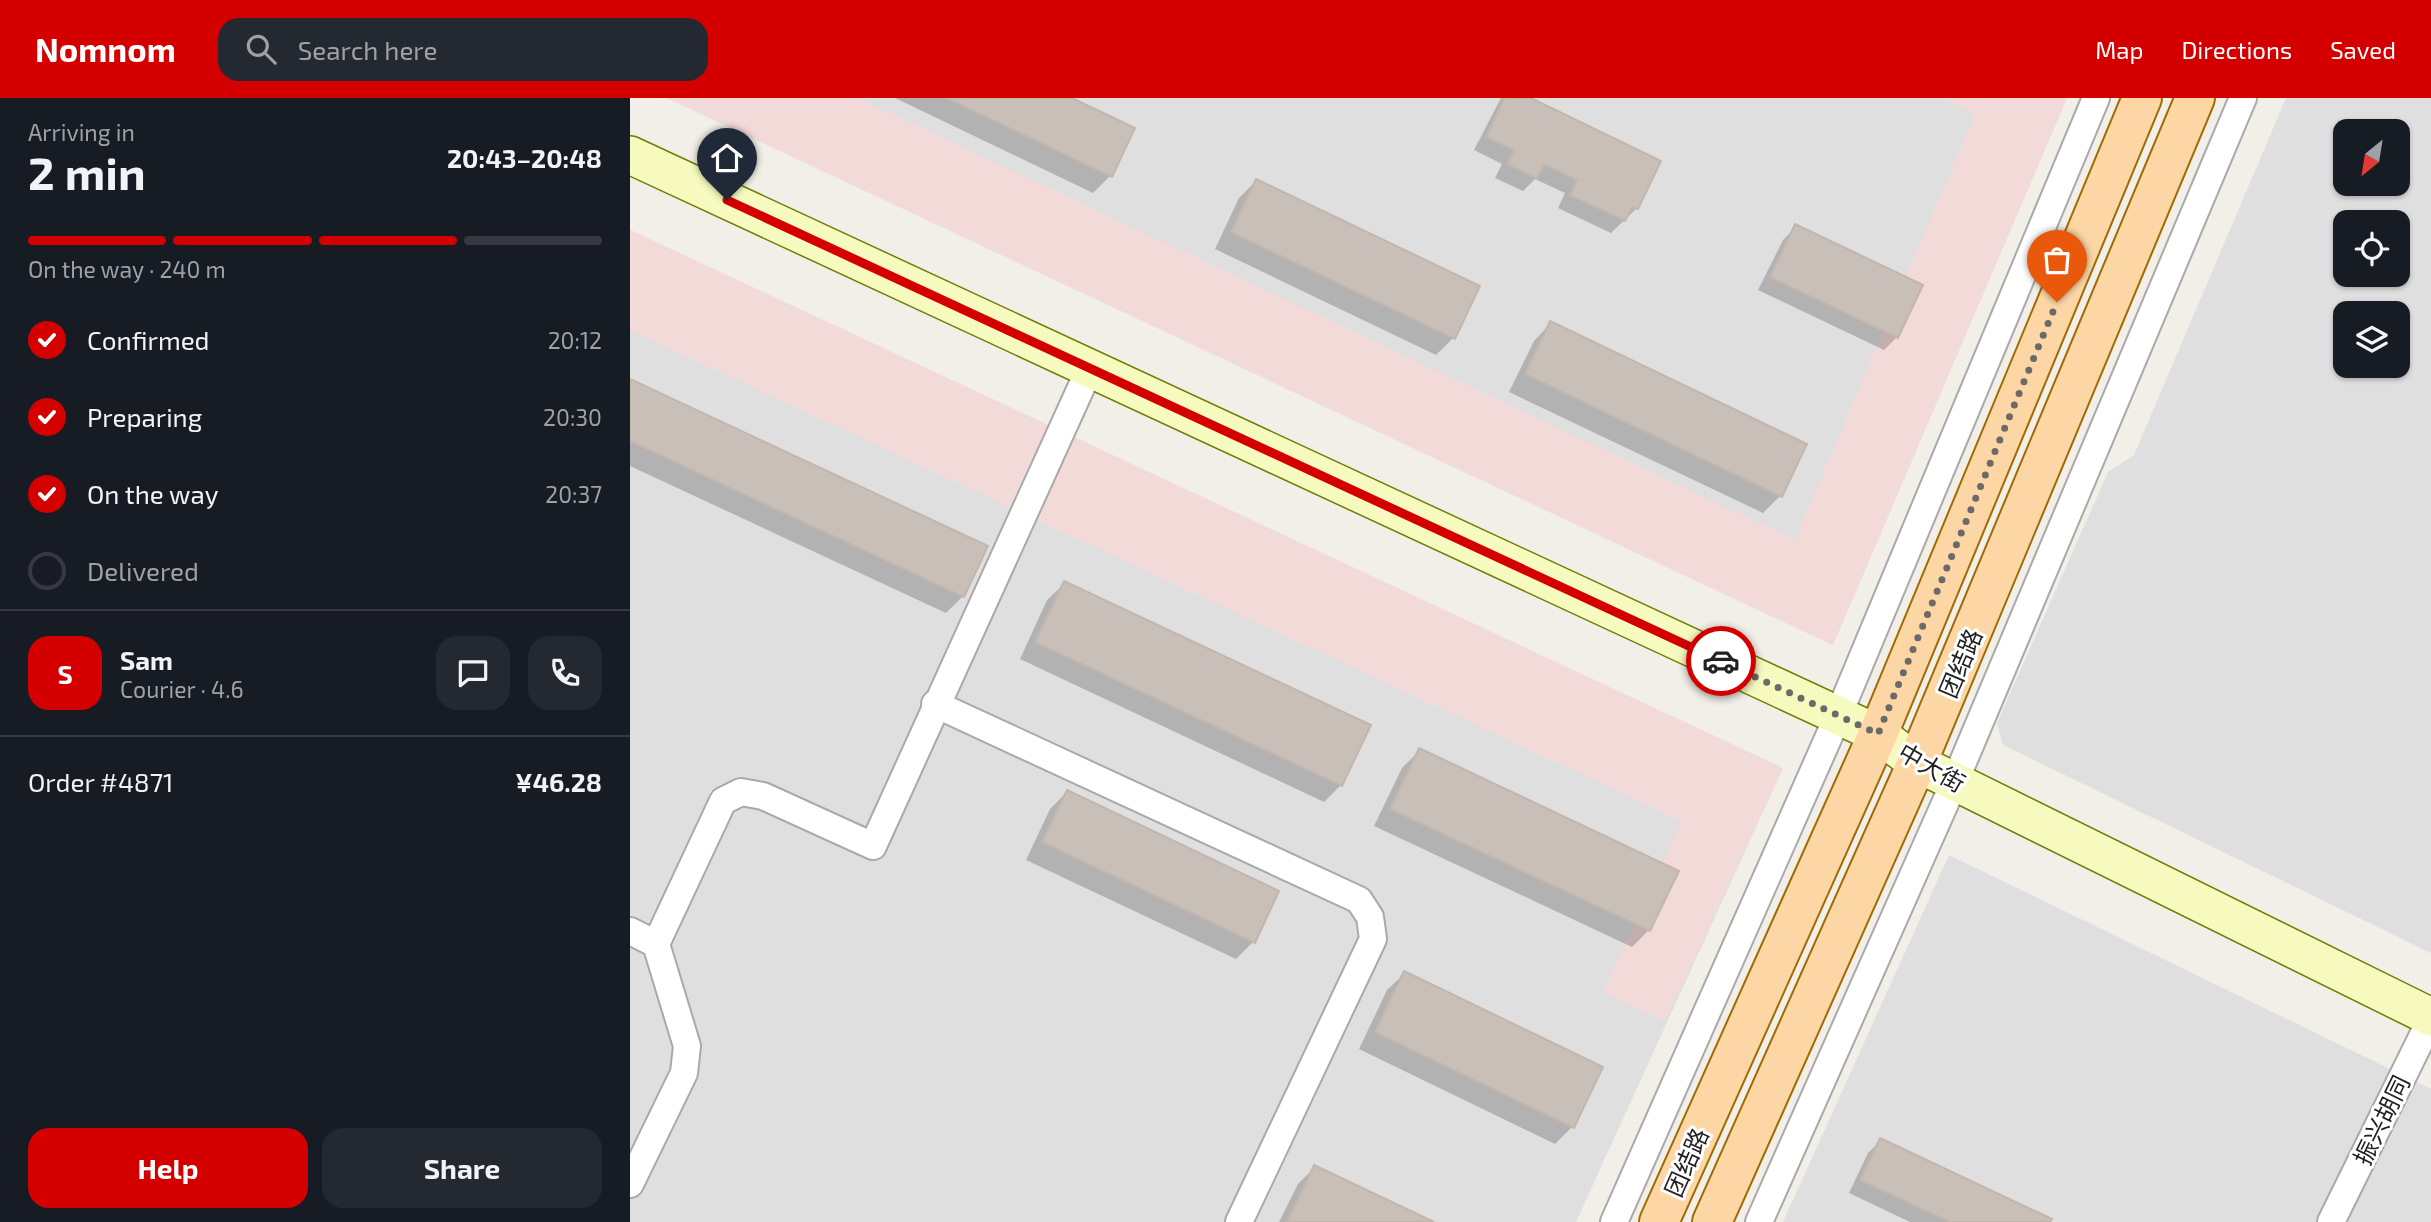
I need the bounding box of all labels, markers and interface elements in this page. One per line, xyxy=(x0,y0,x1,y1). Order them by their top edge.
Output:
search box xyxy=(218,18,708,81)
text: Nomnom xyxy=(35,29,176,69)
icon: search xyxy=(242,30,280,68)
text: Search here xyxy=(298,34,437,65)
text: Map xyxy=(2095,35,2143,64)
text: Directions xyxy=(2181,35,2292,64)
text: Saved xyxy=(2330,35,2396,64)
text: Arriving in xyxy=(28,118,135,146)
north arrow xyxy=(2333,119,2410,196)
map controls xyxy=(2333,119,2410,378)
pin xyxy=(697,128,757,200)
icon: home xyxy=(708,139,746,177)
text: 20:43–20:48 xyxy=(447,142,602,173)
text: 2 min xyxy=(28,144,146,199)
button: locate xyxy=(2333,210,2410,287)
pin xyxy=(2027,230,2087,302)
icon: bag xyxy=(2038,241,2076,279)
text: On the way · 240 m xyxy=(28,255,226,283)
button: layers xyxy=(2333,301,2410,378)
icon: check xyxy=(28,321,66,359)
text: Confirmed xyxy=(87,324,210,355)
text: 20:12 xyxy=(548,326,602,354)
icon: check xyxy=(28,398,66,436)
text: Preparing xyxy=(87,401,202,432)
text: 20:30 xyxy=(543,403,602,431)
icon: check xyxy=(28,475,66,513)
text: On the way xyxy=(87,478,218,509)
text: 20:37 xyxy=(545,480,602,508)
text: Delivered xyxy=(87,555,199,586)
street label: 团结路 xyxy=(1933,624,1987,702)
courier xyxy=(1686,626,1756,696)
button: chat xyxy=(436,636,510,710)
button: phone xyxy=(528,636,602,710)
icon: car xyxy=(1702,642,1740,680)
text: Sam xyxy=(120,644,173,675)
text: S xyxy=(57,658,73,689)
text: Courier · 4.6 xyxy=(120,675,244,703)
street label: 中大街 xyxy=(1894,736,1970,798)
text: Order #4871 xyxy=(28,766,173,797)
text: ¥46.28 xyxy=(515,766,602,797)
street label: 振兴胡同 xyxy=(2347,1071,2415,1169)
street label: 团结路 xyxy=(1658,1123,1714,1201)
button: Help xyxy=(28,1128,308,1208)
button: Share xyxy=(322,1128,602,1208)

